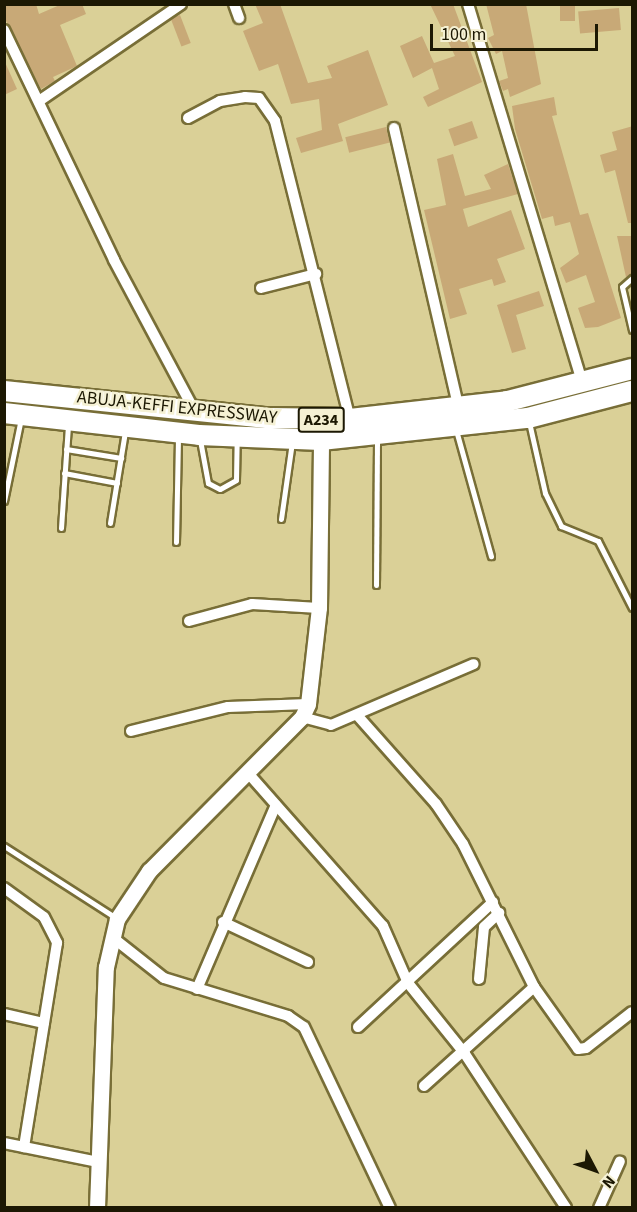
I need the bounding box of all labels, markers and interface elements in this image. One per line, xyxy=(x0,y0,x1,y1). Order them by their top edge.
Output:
scale bar xyxy=(433,12,601,50)
text: 100 m xyxy=(441,22,486,47)
street label: ABUJA-KEFFI EXPRESSWAY xyxy=(76,387,278,429)
road number: A234 xyxy=(297,407,345,433)
north arrow xyxy=(565,1140,625,1200)
text: N xyxy=(597,1171,620,1193)

